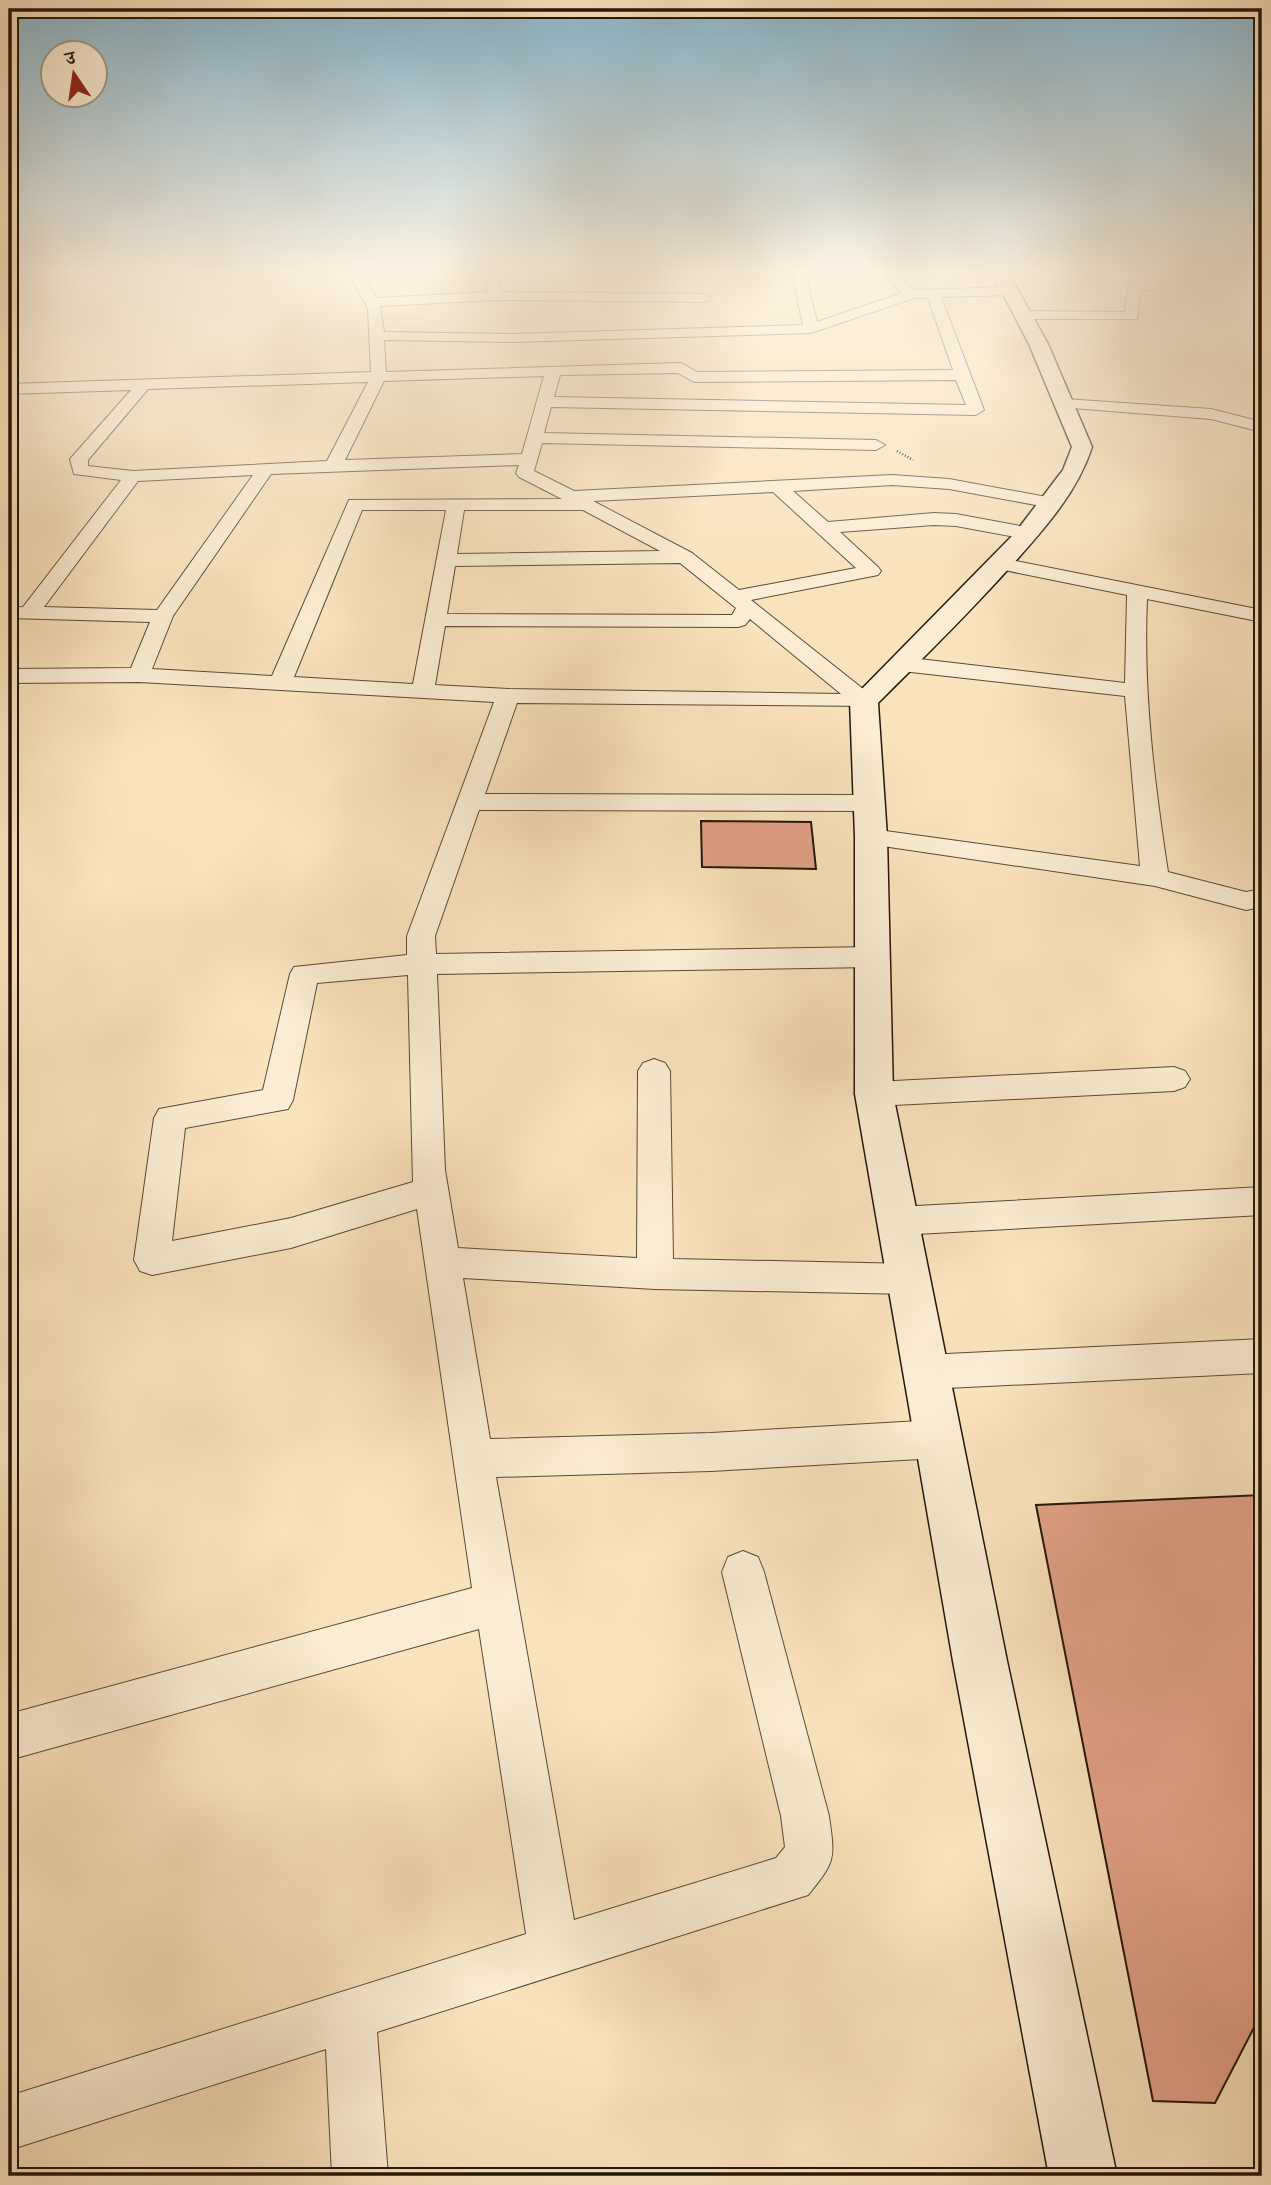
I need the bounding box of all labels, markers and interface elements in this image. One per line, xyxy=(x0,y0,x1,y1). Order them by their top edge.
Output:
north arrow xyxy=(38,38,108,108)
text: उ xyxy=(61,45,80,75)

